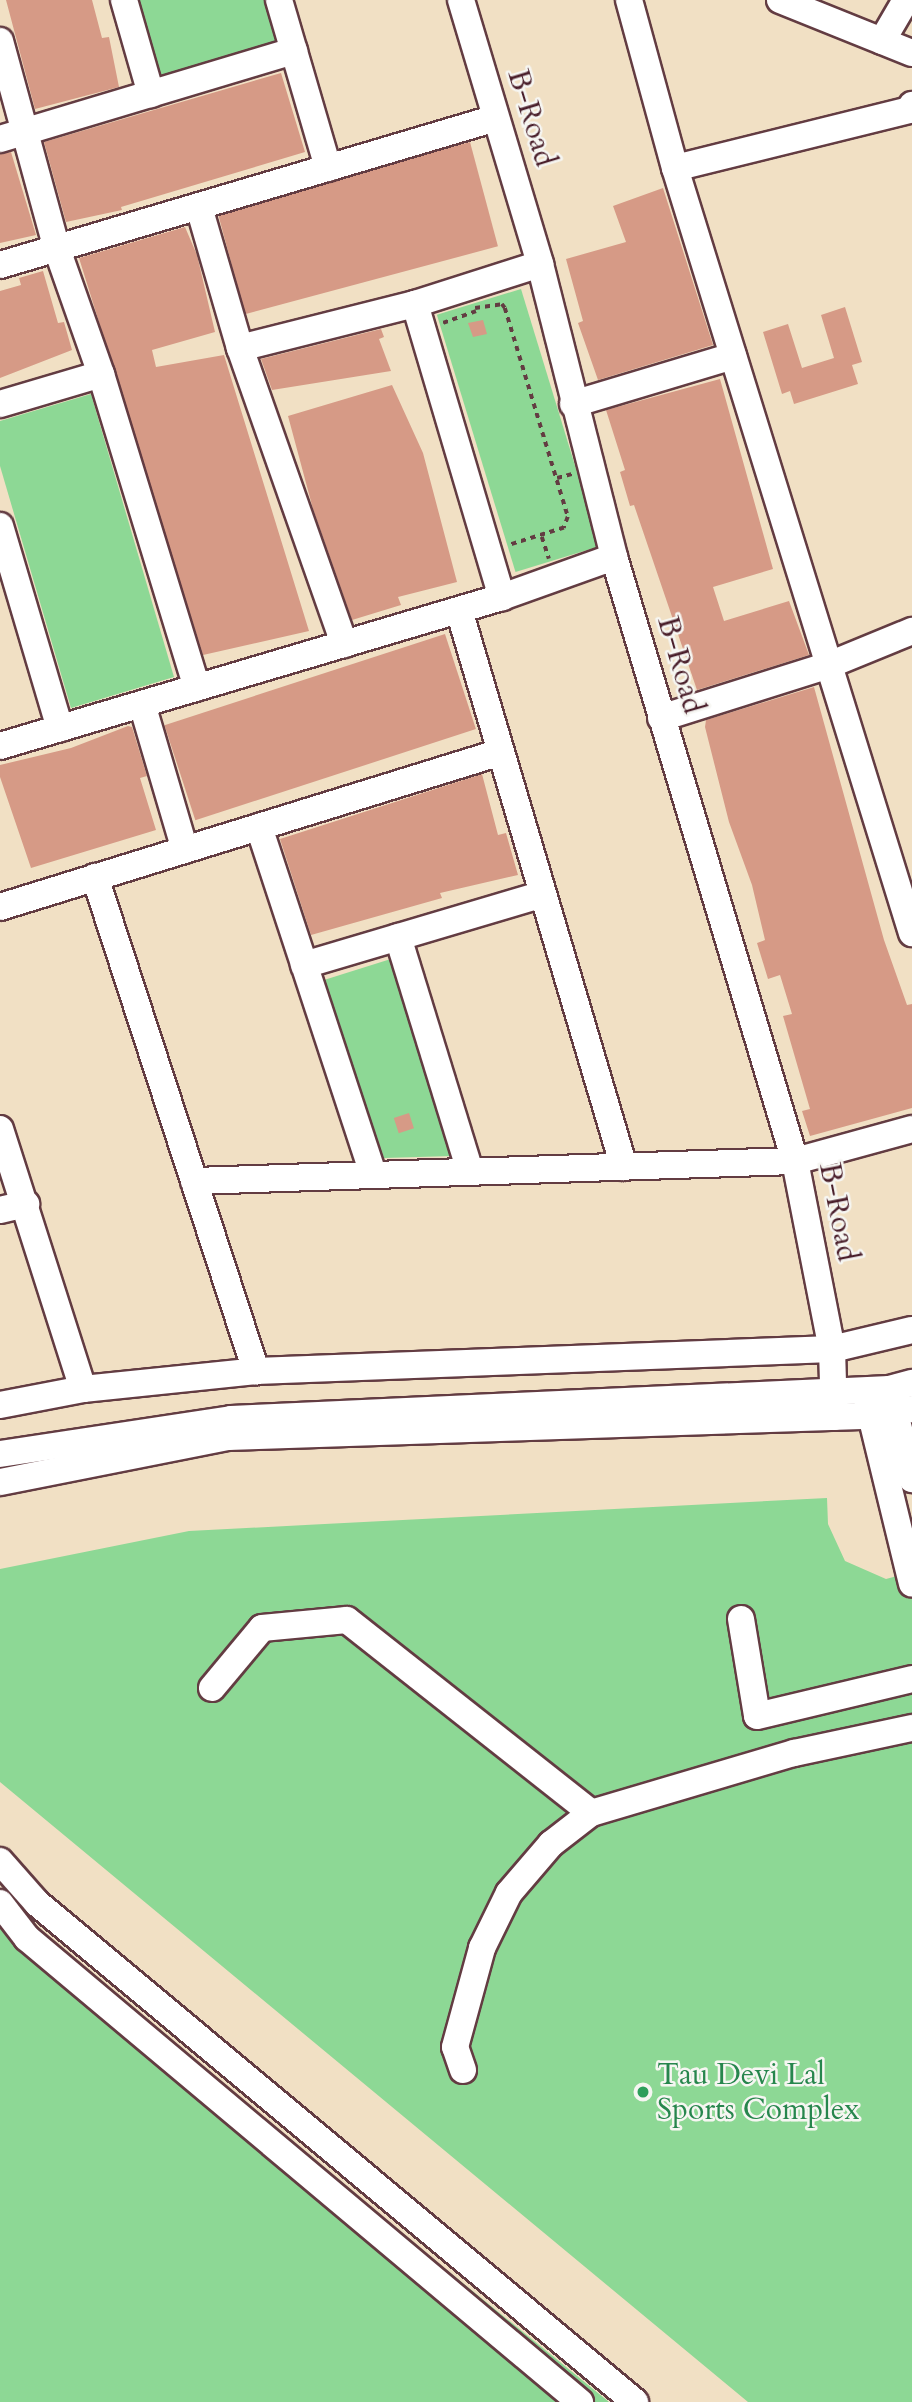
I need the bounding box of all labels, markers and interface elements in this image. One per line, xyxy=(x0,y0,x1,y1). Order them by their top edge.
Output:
street label: B-Road xyxy=(499,65,563,171)
street label: B-Road xyxy=(649,612,711,718)
street label: B-Road xyxy=(811,1160,865,1264)
place label: Tau Devi Lal Sports Complex xyxy=(657,2057,859,2128)
marker: Tau Devi Lal Sports Complex xyxy=(635,2084,651,2100)

